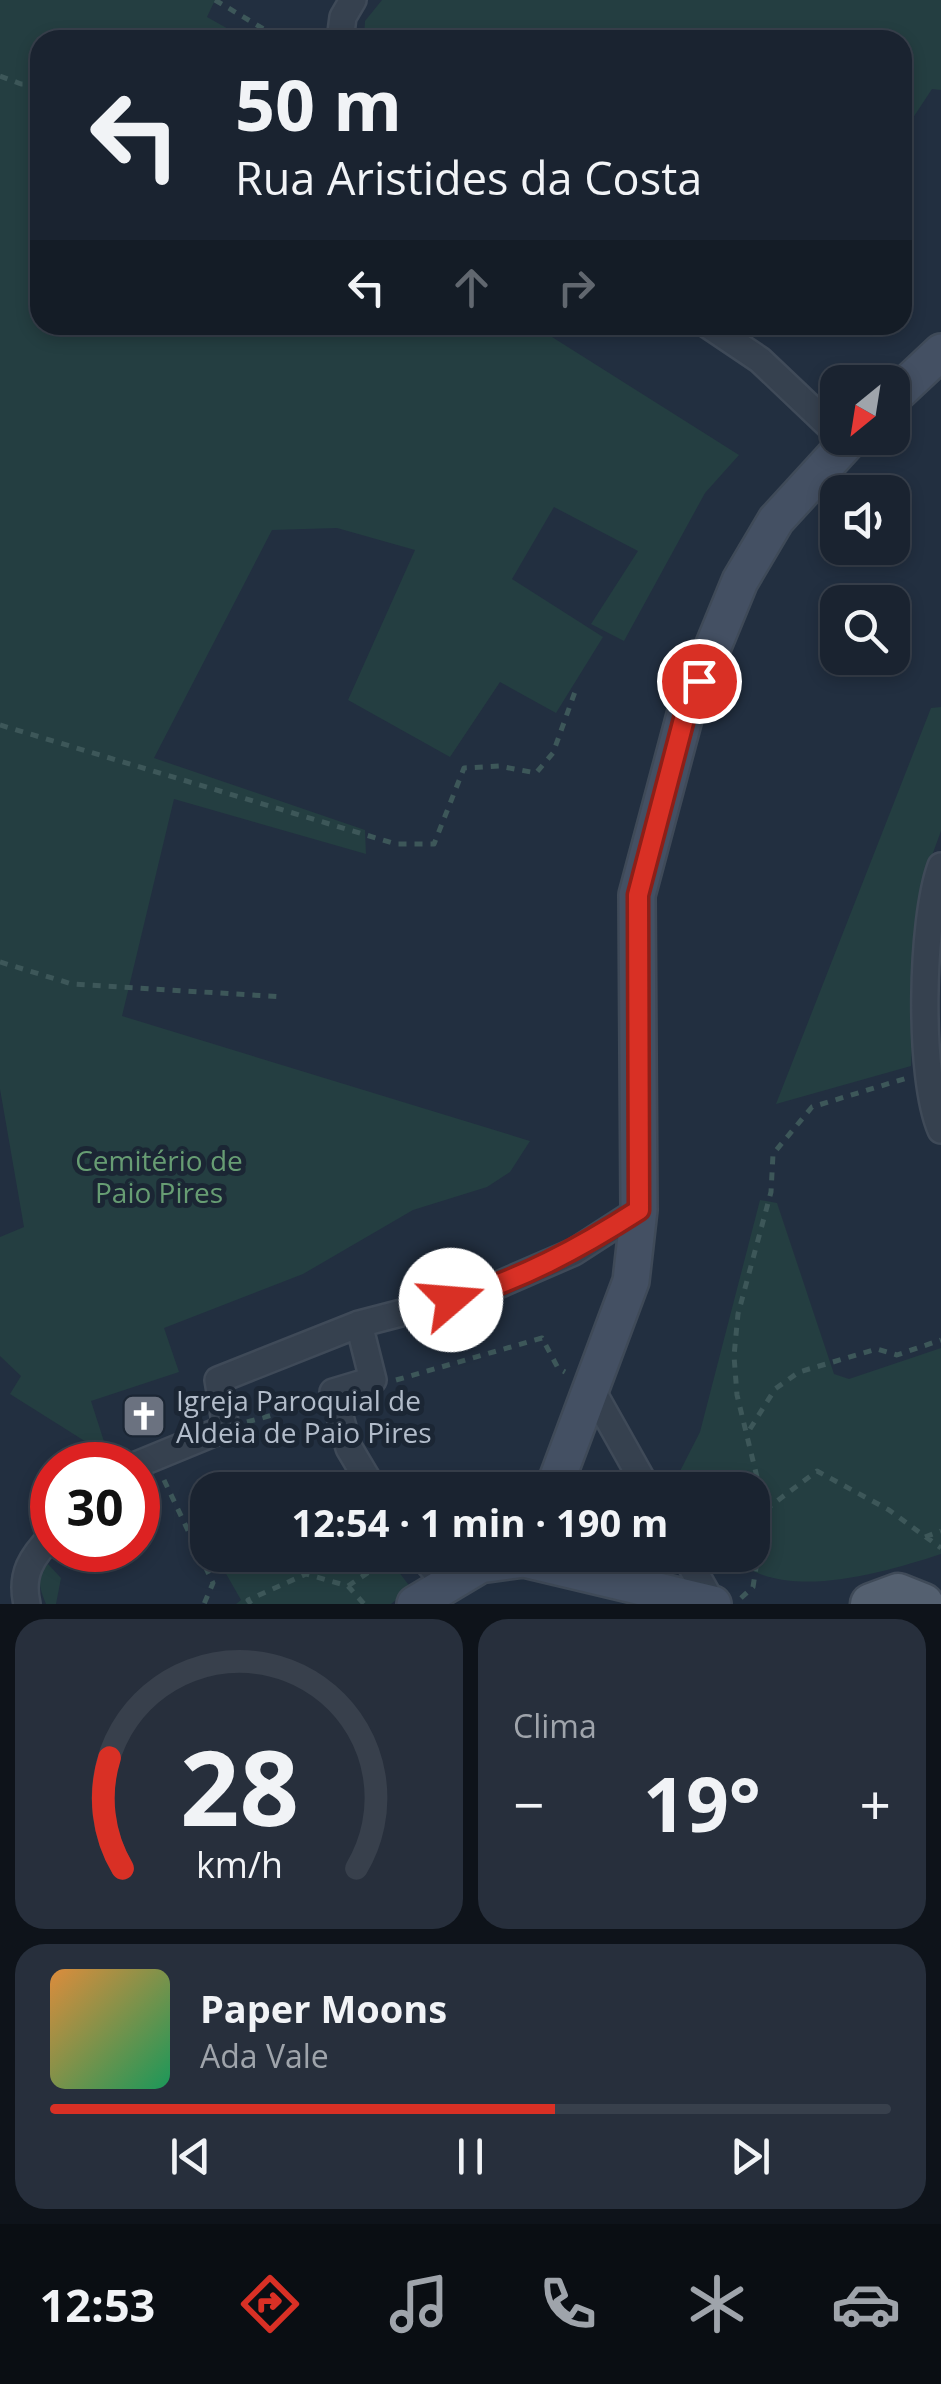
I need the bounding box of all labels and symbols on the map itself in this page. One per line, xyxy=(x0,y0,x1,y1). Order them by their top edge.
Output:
north arrow xyxy=(820,365,910,455)
pin xyxy=(657,639,742,724)
park label: Cemitério de Paio Pires xyxy=(75,1141,243,1211)
position arrow xyxy=(399,1248,503,1352)
place label: Igreja Paroquial de Aldeia de Paio Pires xyxy=(176,1381,432,1451)
church icon: Igreja Paroquial de Aldeia de Paio Pires xyxy=(121,1393,167,1439)
speed limit sign: 30 xyxy=(30,1442,160,1572)

